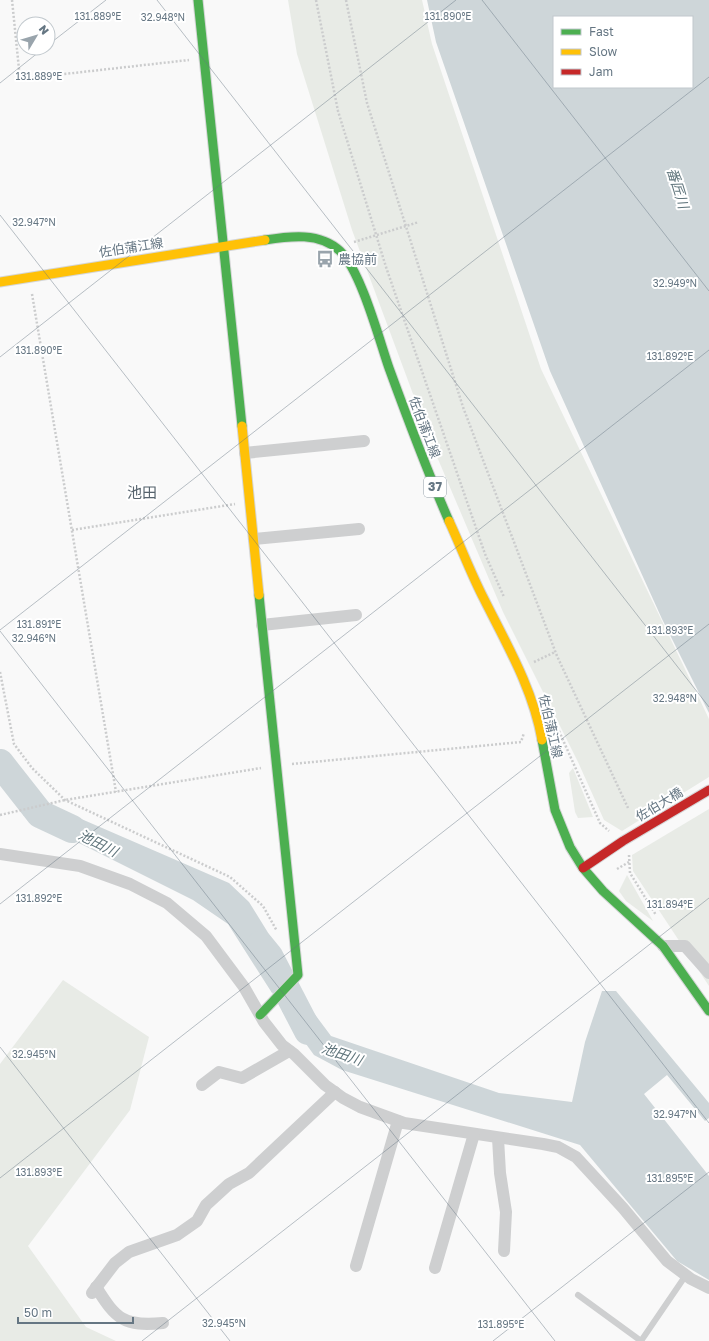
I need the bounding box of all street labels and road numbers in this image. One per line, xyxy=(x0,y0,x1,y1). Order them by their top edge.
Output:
street label: 佐伯蒲江線 xyxy=(98,234,164,260)
street label: 佐伯蒲江線 xyxy=(406,394,444,460)
road number: 37 xyxy=(424,477,446,497)
street label: 佐伯蒲江線 xyxy=(536,693,566,759)
street label: 佐伯大橋 xyxy=(633,784,685,824)

